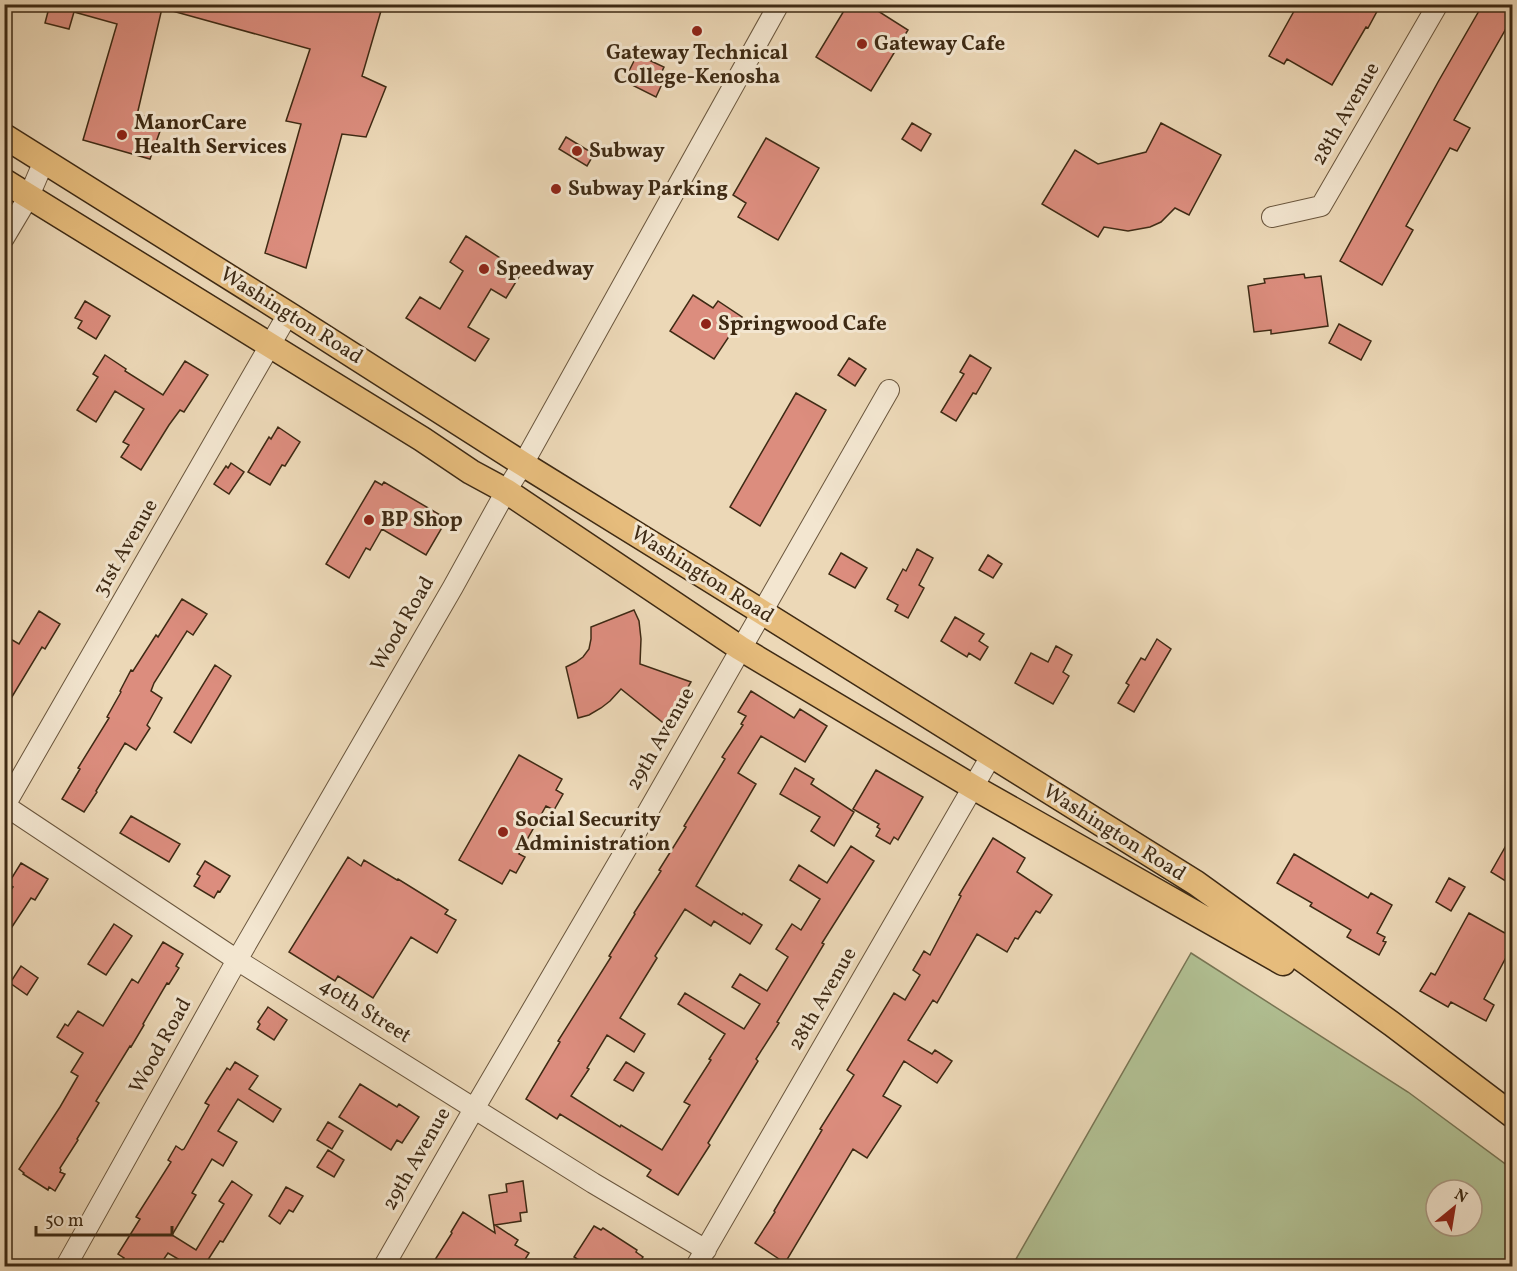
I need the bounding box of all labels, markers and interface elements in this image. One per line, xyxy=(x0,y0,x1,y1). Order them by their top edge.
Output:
marker: Gateway Technical College-Kenosha xyxy=(690,24,704,38)
place label: Gateway Cafe xyxy=(874,30,1005,59)
marker: Gateway Cafe xyxy=(855,37,869,51)
place label: Gateway Technical College-Kenosha xyxy=(606,39,788,92)
street label: 28th Avenue xyxy=(1305,57,1387,171)
place label: ManorCare Health Services xyxy=(134,109,287,162)
marker: ManorCare Health Services xyxy=(115,128,129,142)
place label: Subway xyxy=(589,137,665,166)
marker: Subway xyxy=(570,144,584,158)
place label: Subway Parking xyxy=(568,175,728,204)
marker: Subway Parking xyxy=(549,182,563,196)
place label: Speedway xyxy=(496,255,594,284)
street label: Washington Road xyxy=(214,260,368,372)
marker: Speedway xyxy=(477,262,491,276)
place label: Springwood Cafe xyxy=(718,310,887,339)
marker: Springwood Cafe xyxy=(699,317,713,331)
street label: 31st Avenue xyxy=(86,494,166,602)
place label: BP Shop xyxy=(381,506,463,535)
marker: BP Shop xyxy=(362,513,376,527)
street label: Washington Road xyxy=(625,519,779,631)
street label: Wood Road xyxy=(364,571,442,677)
street label: 29th Avenue xyxy=(620,682,702,796)
street label: Washington Road xyxy=(1037,777,1191,889)
place label: Social Security Administration xyxy=(515,806,671,859)
marker: Social Security Administration xyxy=(496,825,510,839)
street label: 28th Avenue xyxy=(782,942,864,1056)
street label: 40th Street xyxy=(313,971,417,1051)
street label: Wood Road xyxy=(123,993,199,1099)
street label: 29th Avenue xyxy=(376,1102,458,1216)
north arrow xyxy=(1424,1178,1484,1238)
text: N xyxy=(1450,1184,1471,1209)
scale bar xyxy=(36,1199,172,1237)
text: 50 m xyxy=(45,1209,84,1234)

